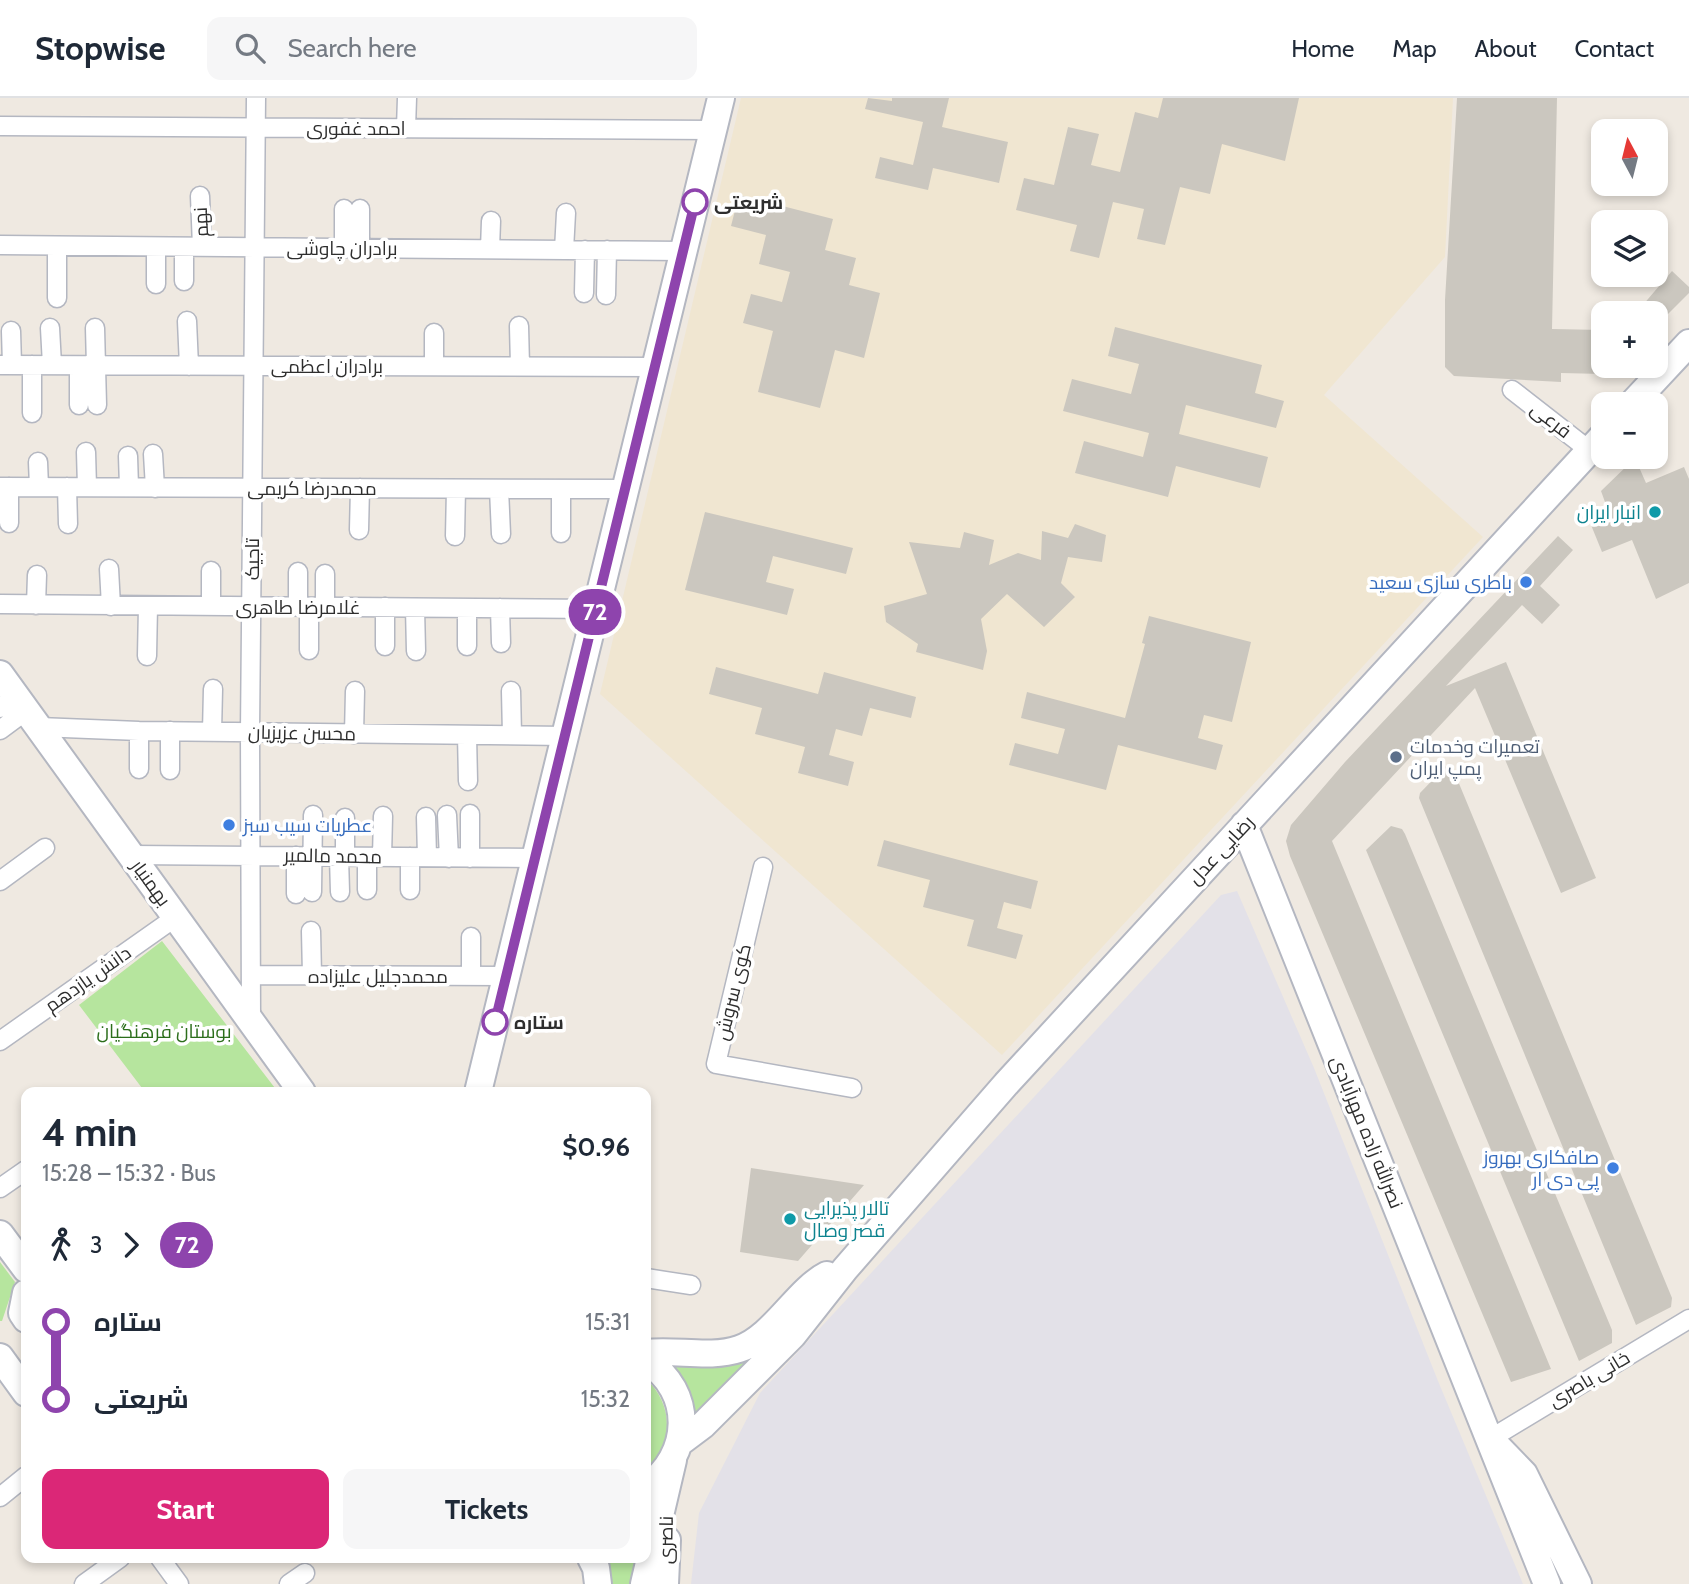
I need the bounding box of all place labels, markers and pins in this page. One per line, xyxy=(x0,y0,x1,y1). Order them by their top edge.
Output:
marker: شریعتی xyxy=(682,189,708,215)
place label: شریعتی xyxy=(714,191,783,214)
place label: انبار ایران xyxy=(1577,501,1641,524)
marker: انبار ایران xyxy=(1647,504,1663,520)
place label: باطری سازی سعید xyxy=(1369,571,1512,594)
marker: باطری سازی سعید xyxy=(1518,574,1534,590)
place label: تعمیرات وخدمات پمپ ایران xyxy=(1410,735,1540,781)
marker: تعمیرات وخدمات پمپ ایران xyxy=(1388,749,1404,765)
place label: عطریات سیب سبز xyxy=(242,814,372,837)
marker: عطریات سیب سبز xyxy=(221,817,237,833)
marker: ستاره xyxy=(482,1009,508,1035)
place label: ستاره xyxy=(514,1011,564,1034)
place label: صافکاری بهروز پی دی ار xyxy=(1482,1146,1599,1192)
marker: صافکاری بهروز پی دی ار xyxy=(1605,1160,1621,1176)
place label: تالار پذیرایی قصر وصال xyxy=(804,1197,889,1242)
marker: تالار پذیرایی قصر وصال xyxy=(782,1211,798,1227)

